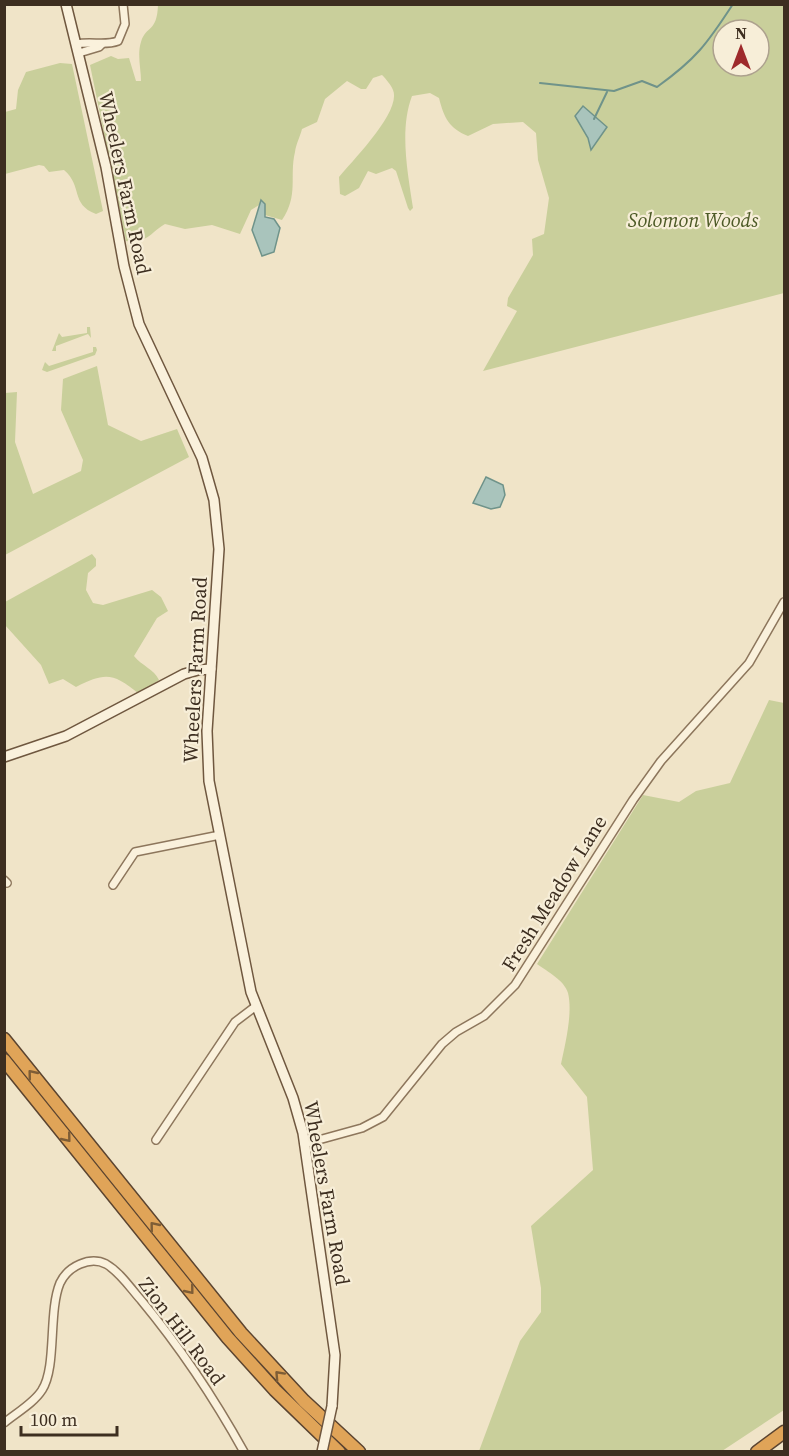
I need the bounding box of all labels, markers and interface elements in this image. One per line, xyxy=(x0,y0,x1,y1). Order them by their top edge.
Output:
north arrow xyxy=(711,18,771,78)
text: N xyxy=(735,22,747,44)
street label: Wheelers Farm Road xyxy=(92,89,158,278)
park label: Solomon Woods xyxy=(628,206,759,234)
street label: Wheelers Farm Road xyxy=(176,575,214,764)
street label: Fresh Meadow Lane xyxy=(495,810,613,976)
one-way arrow xyxy=(28,1069,39,1080)
street label: Wheelers Farm Road xyxy=(297,1099,357,1288)
one-way arrow xyxy=(60,1131,71,1142)
one-way arrow xyxy=(151,1221,162,1232)
street label: Zion Hill Road xyxy=(132,1271,232,1391)
one-way arrow xyxy=(182,1283,193,1294)
one-way arrow xyxy=(275,1372,286,1382)
scale bar xyxy=(21,1399,117,1437)
text: 100 m xyxy=(30,1407,77,1432)

